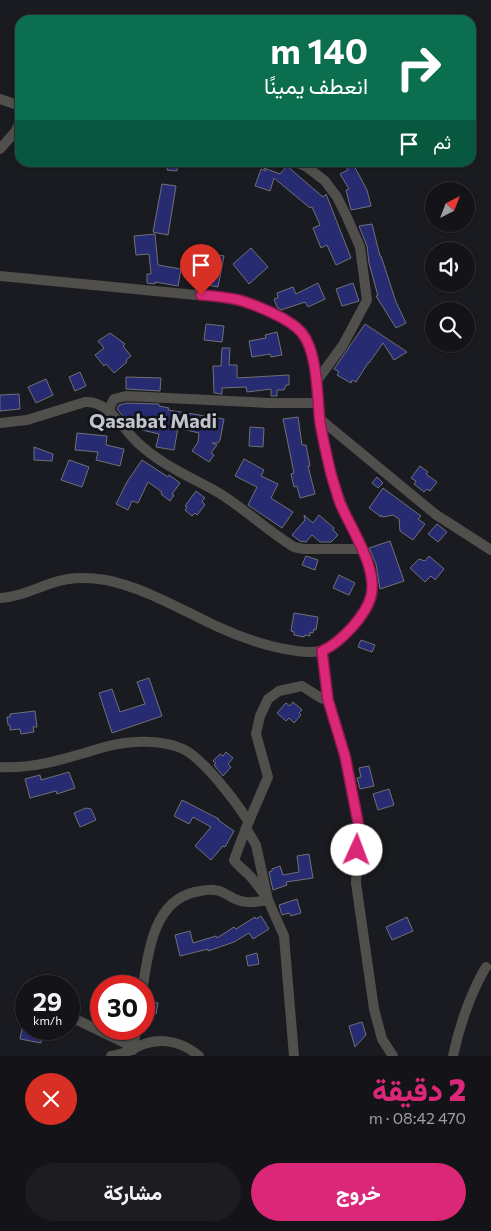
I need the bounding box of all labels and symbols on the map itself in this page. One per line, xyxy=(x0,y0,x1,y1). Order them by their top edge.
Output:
north arrow xyxy=(425,182,475,232)
pin xyxy=(180,244,222,295)
district label: Qasabat Madi xyxy=(89,408,217,432)
position arrow xyxy=(330,823,382,875)
speed limit sign: 30 xyxy=(90,975,155,1040)

